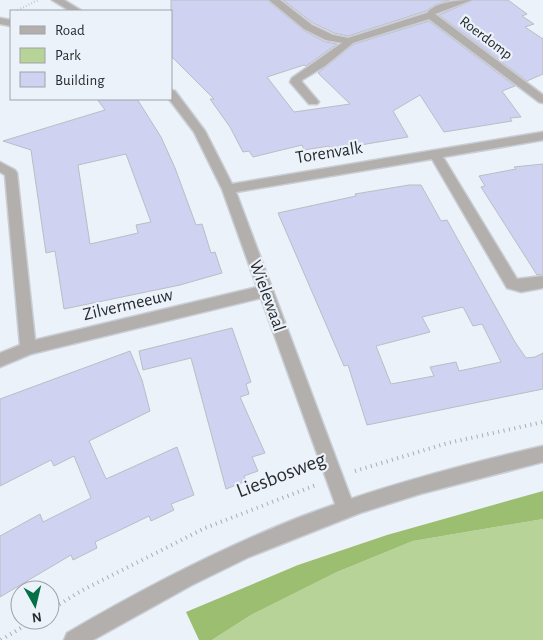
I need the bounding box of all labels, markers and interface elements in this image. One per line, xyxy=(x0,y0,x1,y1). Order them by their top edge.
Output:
legend xyxy=(10,10,172,100)
street label: Roerdomp xyxy=(457,13,515,63)
text: Road xyxy=(55,23,85,38)
text: Park xyxy=(55,48,81,63)
text: Building xyxy=(55,73,105,88)
street label: Torenvalk xyxy=(294,139,365,167)
street label: Wielewaal xyxy=(246,258,288,334)
street label: Zilvermeeuw xyxy=(81,286,175,324)
street label: Liesbosweg xyxy=(233,448,329,502)
north arrow xyxy=(10,580,60,630)
text: N xyxy=(31,609,42,624)

